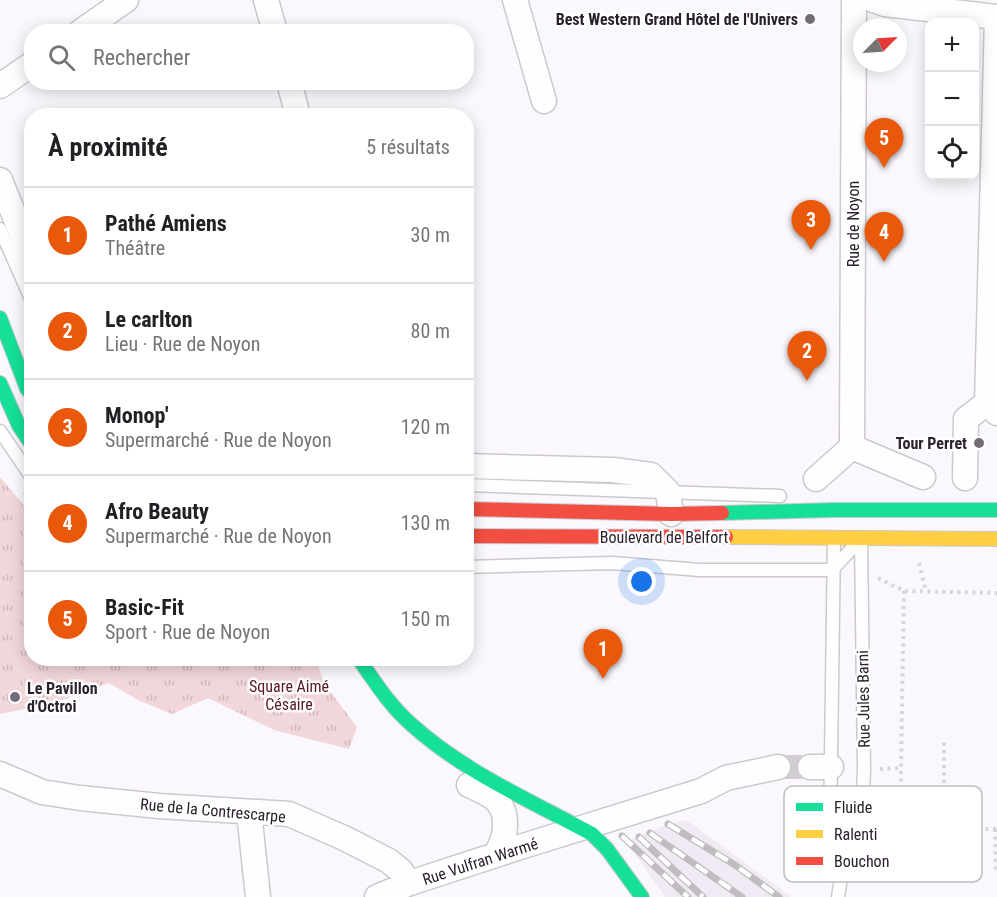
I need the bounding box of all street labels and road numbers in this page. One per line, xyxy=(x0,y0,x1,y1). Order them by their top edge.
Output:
street label: Rue de Noyon xyxy=(844,181,863,267)
street label: Boulevard de Belfort xyxy=(600,528,728,547)
street label: Rue Jules Barni xyxy=(853,650,874,748)
street label: Rue de la Contrescarpe xyxy=(139,795,286,826)
street label: Rue Vulfran Warmé xyxy=(420,834,540,889)

